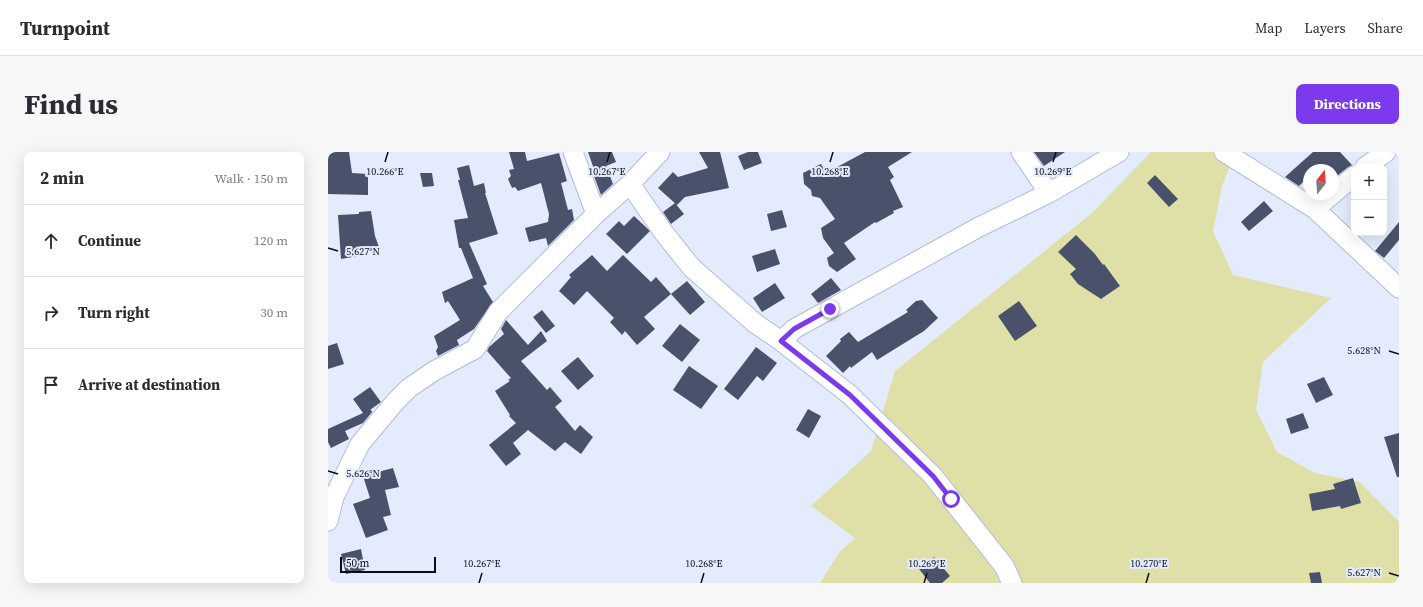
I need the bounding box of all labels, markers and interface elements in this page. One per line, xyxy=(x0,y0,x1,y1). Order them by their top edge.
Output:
text: Turnpoint xyxy=(20,15,110,41)
text: Map xyxy=(1255,18,1282,38)
text: Layers xyxy=(1304,18,1346,38)
text: Share xyxy=(1368,18,1403,38)
button: Directions xyxy=(1296,84,1399,124)
text: Find us xyxy=(24,85,118,123)
north arrow xyxy=(1303,164,1339,200)
map controls xyxy=(1351,164,1387,236)
button: + xyxy=(1351,164,1387,200)
text: 10.266°E xyxy=(366,165,404,178)
text: 10.267°E xyxy=(588,165,626,178)
text: 10.268°E xyxy=(811,165,849,178)
text: 10.269°E xyxy=(1034,165,1072,178)
text: 2 min xyxy=(40,166,84,190)
text: Walk · 150 m xyxy=(215,170,288,187)
button: − xyxy=(1351,200,1387,236)
icon: ahead xyxy=(40,230,62,252)
text: Continue xyxy=(78,230,141,251)
text: 120 m xyxy=(254,232,288,249)
text: 5.627°N xyxy=(346,245,380,258)
route end xyxy=(821,300,839,318)
icon: right xyxy=(40,302,62,324)
text: Turn right xyxy=(78,302,150,323)
text: 30 m xyxy=(260,304,288,321)
text: 5.628°N xyxy=(1347,344,1381,357)
icon: arrive xyxy=(40,374,62,396)
text: Arrive at destination xyxy=(78,374,220,395)
text: 5.626°N xyxy=(346,467,380,480)
route start xyxy=(942,490,960,508)
scale bar xyxy=(340,555,436,574)
text: 50 m xyxy=(346,556,369,571)
text: 10.267°E xyxy=(463,557,501,570)
text: 10.268°E xyxy=(685,557,723,570)
text: 10.269°E xyxy=(908,557,946,570)
text: 10.270°E xyxy=(1130,557,1168,570)
text: 5.627°N xyxy=(1347,566,1381,579)

